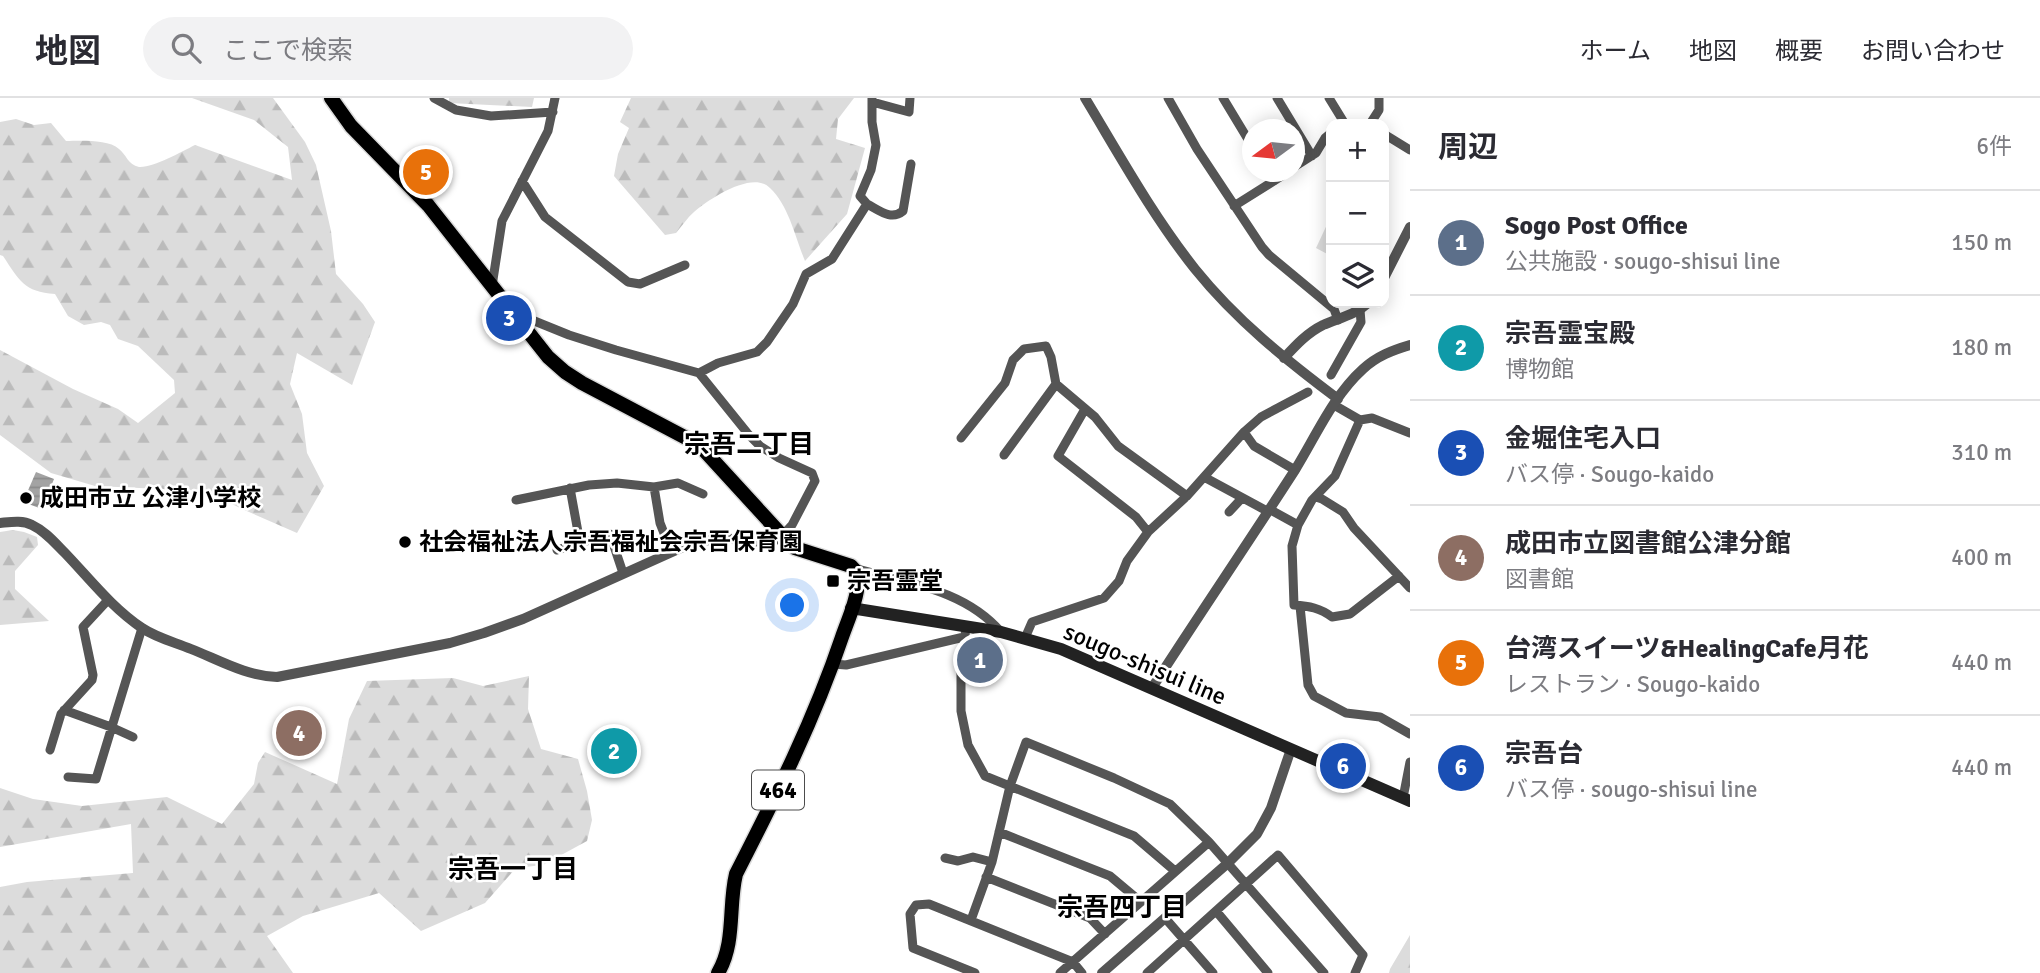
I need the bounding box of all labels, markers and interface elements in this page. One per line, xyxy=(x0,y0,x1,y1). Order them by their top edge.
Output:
search box xyxy=(143,17,633,80)
icon: search xyxy=(167,29,205,67)
text: 地図 xyxy=(35,31,101,72)
text: ここで検索 xyxy=(223,35,353,67)
text: ホーム xyxy=(1580,36,1651,66)
text: 地図 xyxy=(1689,36,1737,66)
text: 概要 xyxy=(1775,36,1823,66)
text: お問い合わせ xyxy=(1861,36,2005,66)
north arrow xyxy=(1242,119,1305,182)
map controls xyxy=(1326,119,1389,308)
button: + xyxy=(1326,119,1389,182)
text: 周辺 xyxy=(1438,129,1498,166)
text: 6件 xyxy=(1977,132,2012,161)
pin: 5 xyxy=(403,146,449,198)
button: − xyxy=(1326,182,1389,245)
text: Sogo Post Office xyxy=(1505,210,1688,242)
text: 1 xyxy=(1455,228,1467,257)
text: 150 m xyxy=(1951,228,2012,257)
button: layers xyxy=(1326,245,1389,308)
text: 公共施設 · sougo-shisui line xyxy=(1505,247,1780,276)
pin: 3 xyxy=(486,292,532,344)
text: 宗吾霊宝殿 xyxy=(1505,318,1635,350)
text: 2 xyxy=(1455,333,1467,362)
text: 180 m xyxy=(1951,333,2012,362)
text: 博物館 xyxy=(1505,355,1574,384)
text: 金堀住宅入口 xyxy=(1505,423,1661,455)
district label: 宗吾二丁目 xyxy=(684,429,814,461)
text: 3 xyxy=(1455,438,1467,467)
text: 310 m xyxy=(1951,438,2012,467)
text: バス停 · Sougo-kaido xyxy=(1505,460,1714,489)
place label: 成田市立 公津小学校 xyxy=(40,483,261,513)
marker: 成田市立 公津小学校 xyxy=(18,490,34,506)
place label: 社会福祉法人宗吾福祉会宗吾保育園 xyxy=(419,527,803,557)
text: 成田市立図書館公津分館 xyxy=(1505,528,1791,560)
marker: 社会福祉法人宗吾福祉会宗吾保育園 xyxy=(397,534,413,550)
text: 4 xyxy=(1455,543,1467,572)
text: 400 m xyxy=(1951,543,2012,572)
text: 図書館 xyxy=(1505,565,1574,594)
place label: 宗吾霊堂 xyxy=(847,566,943,596)
marker: 宗吾霊堂 xyxy=(825,573,841,589)
your location xyxy=(775,588,809,622)
street label: sougo-shisui line xyxy=(1059,616,1231,712)
text: 台湾スイーツ&HealingCafe月花 xyxy=(1505,633,1869,665)
pin: 1 xyxy=(957,634,1003,686)
text: 5 xyxy=(1455,648,1467,677)
text: 440 m xyxy=(1951,648,2012,677)
text: レストラン · Sougo-kaido xyxy=(1505,670,1760,699)
pin: 4 xyxy=(276,707,322,759)
pin: 2 xyxy=(591,725,637,777)
text: 宗吾台 xyxy=(1505,738,1583,770)
pin: 6 xyxy=(1320,740,1366,792)
text: 6 xyxy=(1455,753,1467,782)
text: 440 m xyxy=(1951,753,2012,782)
road number: 464 xyxy=(752,770,804,810)
text: バス停 · sougo-shisui line xyxy=(1505,775,1757,804)
district label: 宗吾一丁目 xyxy=(448,854,578,886)
district label: 宗吾四丁目 xyxy=(1057,892,1187,924)

